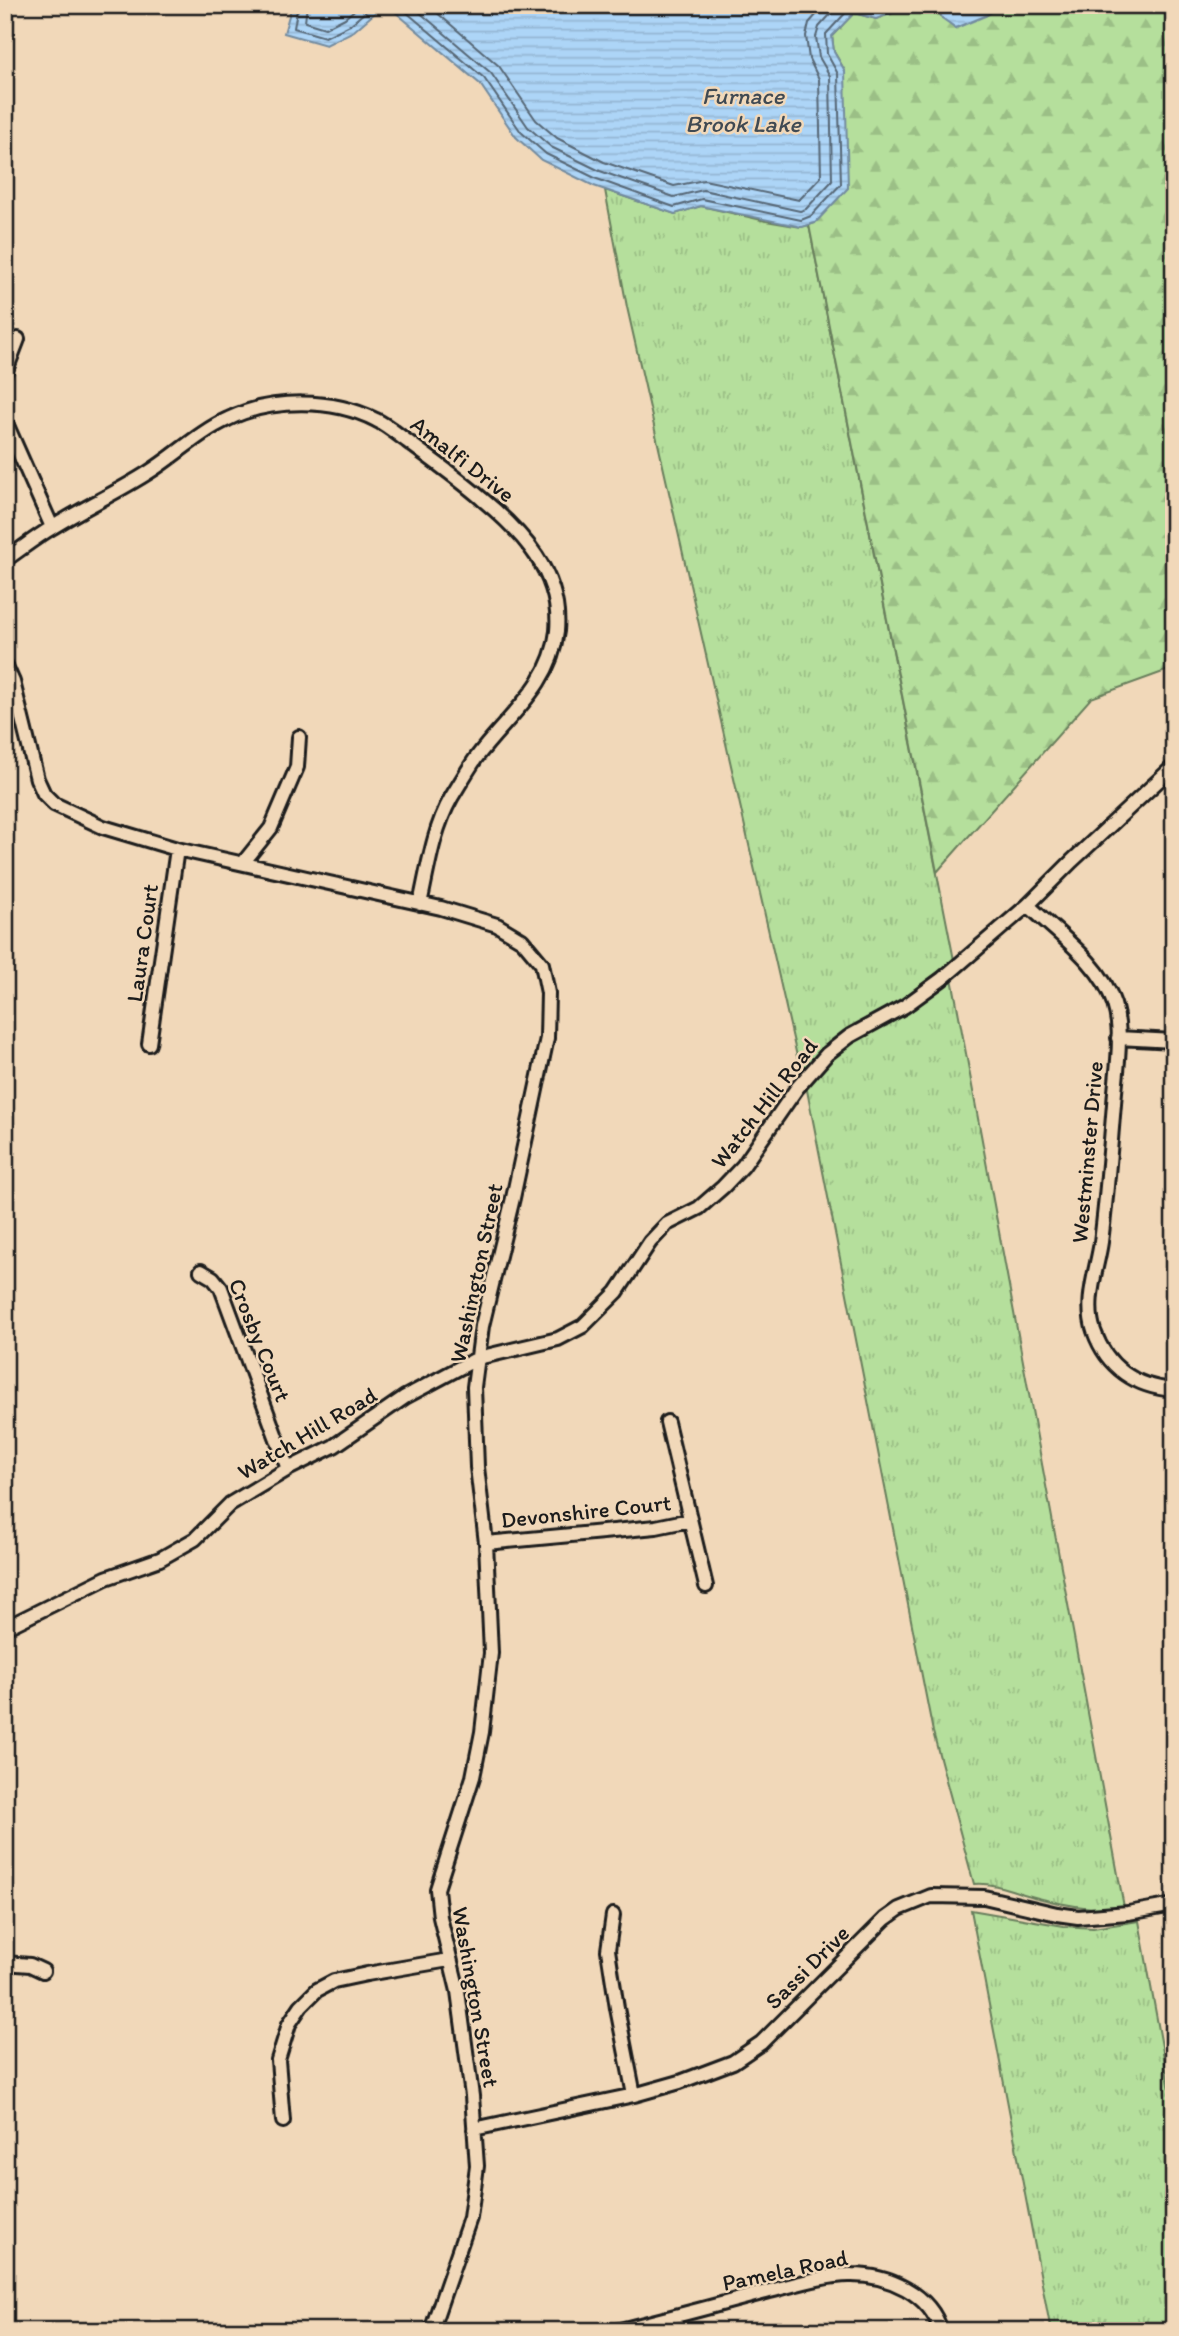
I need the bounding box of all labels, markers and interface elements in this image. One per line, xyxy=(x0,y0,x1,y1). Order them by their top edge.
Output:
water label: Furnace Brook Lake xyxy=(685,81,802,138)
street label: Amalfi Drive xyxy=(405,410,521,508)
street label: Laura Court xyxy=(120,882,164,1004)
street label: Watch Hill Road xyxy=(704,1032,824,1174)
street label: Westminster Drive xyxy=(1065,1060,1109,1244)
street label: Washington Street xyxy=(443,1180,509,1365)
street label: Crosby Court xyxy=(223,1274,298,1406)
street label: Watch Hill Road xyxy=(232,1380,382,1486)
street label: Devonshire Court xyxy=(499,1488,673,1534)
street label: Washington Street xyxy=(446,1905,506,2090)
street label: Sassi Drive xyxy=(759,1919,855,2015)
street label: Pamela Road xyxy=(720,2243,851,2297)

